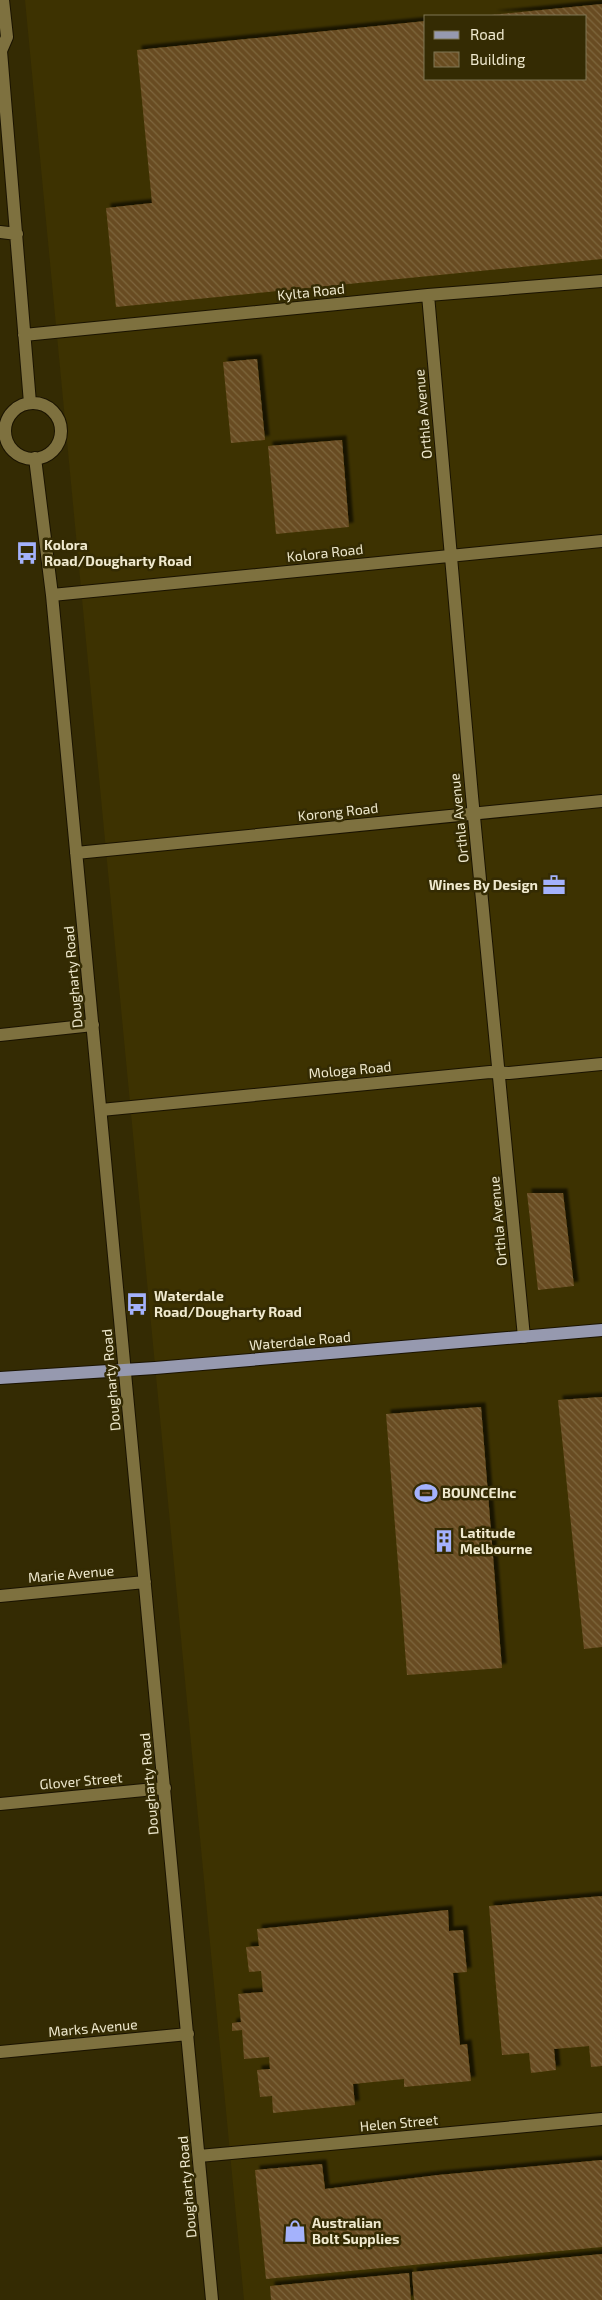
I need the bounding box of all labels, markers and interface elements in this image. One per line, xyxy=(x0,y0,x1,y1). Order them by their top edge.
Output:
legend xyxy=(424,15,587,80)
text: Road xyxy=(470,25,505,43)
text: Building xyxy=(470,50,526,68)
street label: Kylta Road xyxy=(276,280,346,303)
street label: Orthla Avenue xyxy=(410,368,435,460)
place label: Kolora Road/Dougharty Road xyxy=(44,536,192,569)
bus stop icon: Kolora Road/Dougharty Road xyxy=(14,540,40,566)
street label: Kolora Road xyxy=(286,540,364,565)
street label: Orthla Avenue xyxy=(445,772,472,864)
street label: Korong Road xyxy=(297,799,379,824)
office icon: Wines By Design xyxy=(541,872,567,898)
place label: Wines By Design xyxy=(429,876,538,893)
street label: Dougharty Road xyxy=(60,925,85,1029)
street label: Mologa Road xyxy=(308,1057,392,1082)
street label: Orthla Avenue xyxy=(485,1175,510,1267)
place label: Waterdale Road/Dougharty Road xyxy=(154,1287,302,1320)
bus stop icon: Waterdale Road/Dougharty Road xyxy=(124,1291,150,1317)
street label: Dougharty Road xyxy=(98,1328,123,1432)
street label: Waterdale Road xyxy=(248,1328,351,1353)
sports icon: BOUNCEInc xyxy=(413,1480,439,1506)
place label: BOUNCEInc xyxy=(442,1484,516,1501)
place label: Latitude Melbourne xyxy=(460,1524,533,1557)
building icon: Latitude Melbourne xyxy=(431,1528,457,1554)
street label: Marie Avenue xyxy=(27,1561,115,1586)
street label: Dougharty Road xyxy=(136,1732,161,1836)
street label: Glover Street xyxy=(39,1768,123,1793)
street label: Marks Avenue xyxy=(48,2015,138,2040)
street label: Helen Street xyxy=(359,2111,439,2134)
street label: Dougharty Road xyxy=(174,2135,199,2239)
place label: Australian Bolt Supplies xyxy=(312,2214,400,2247)
shop icon: Australian Bolt Supplies xyxy=(282,2218,308,2244)

